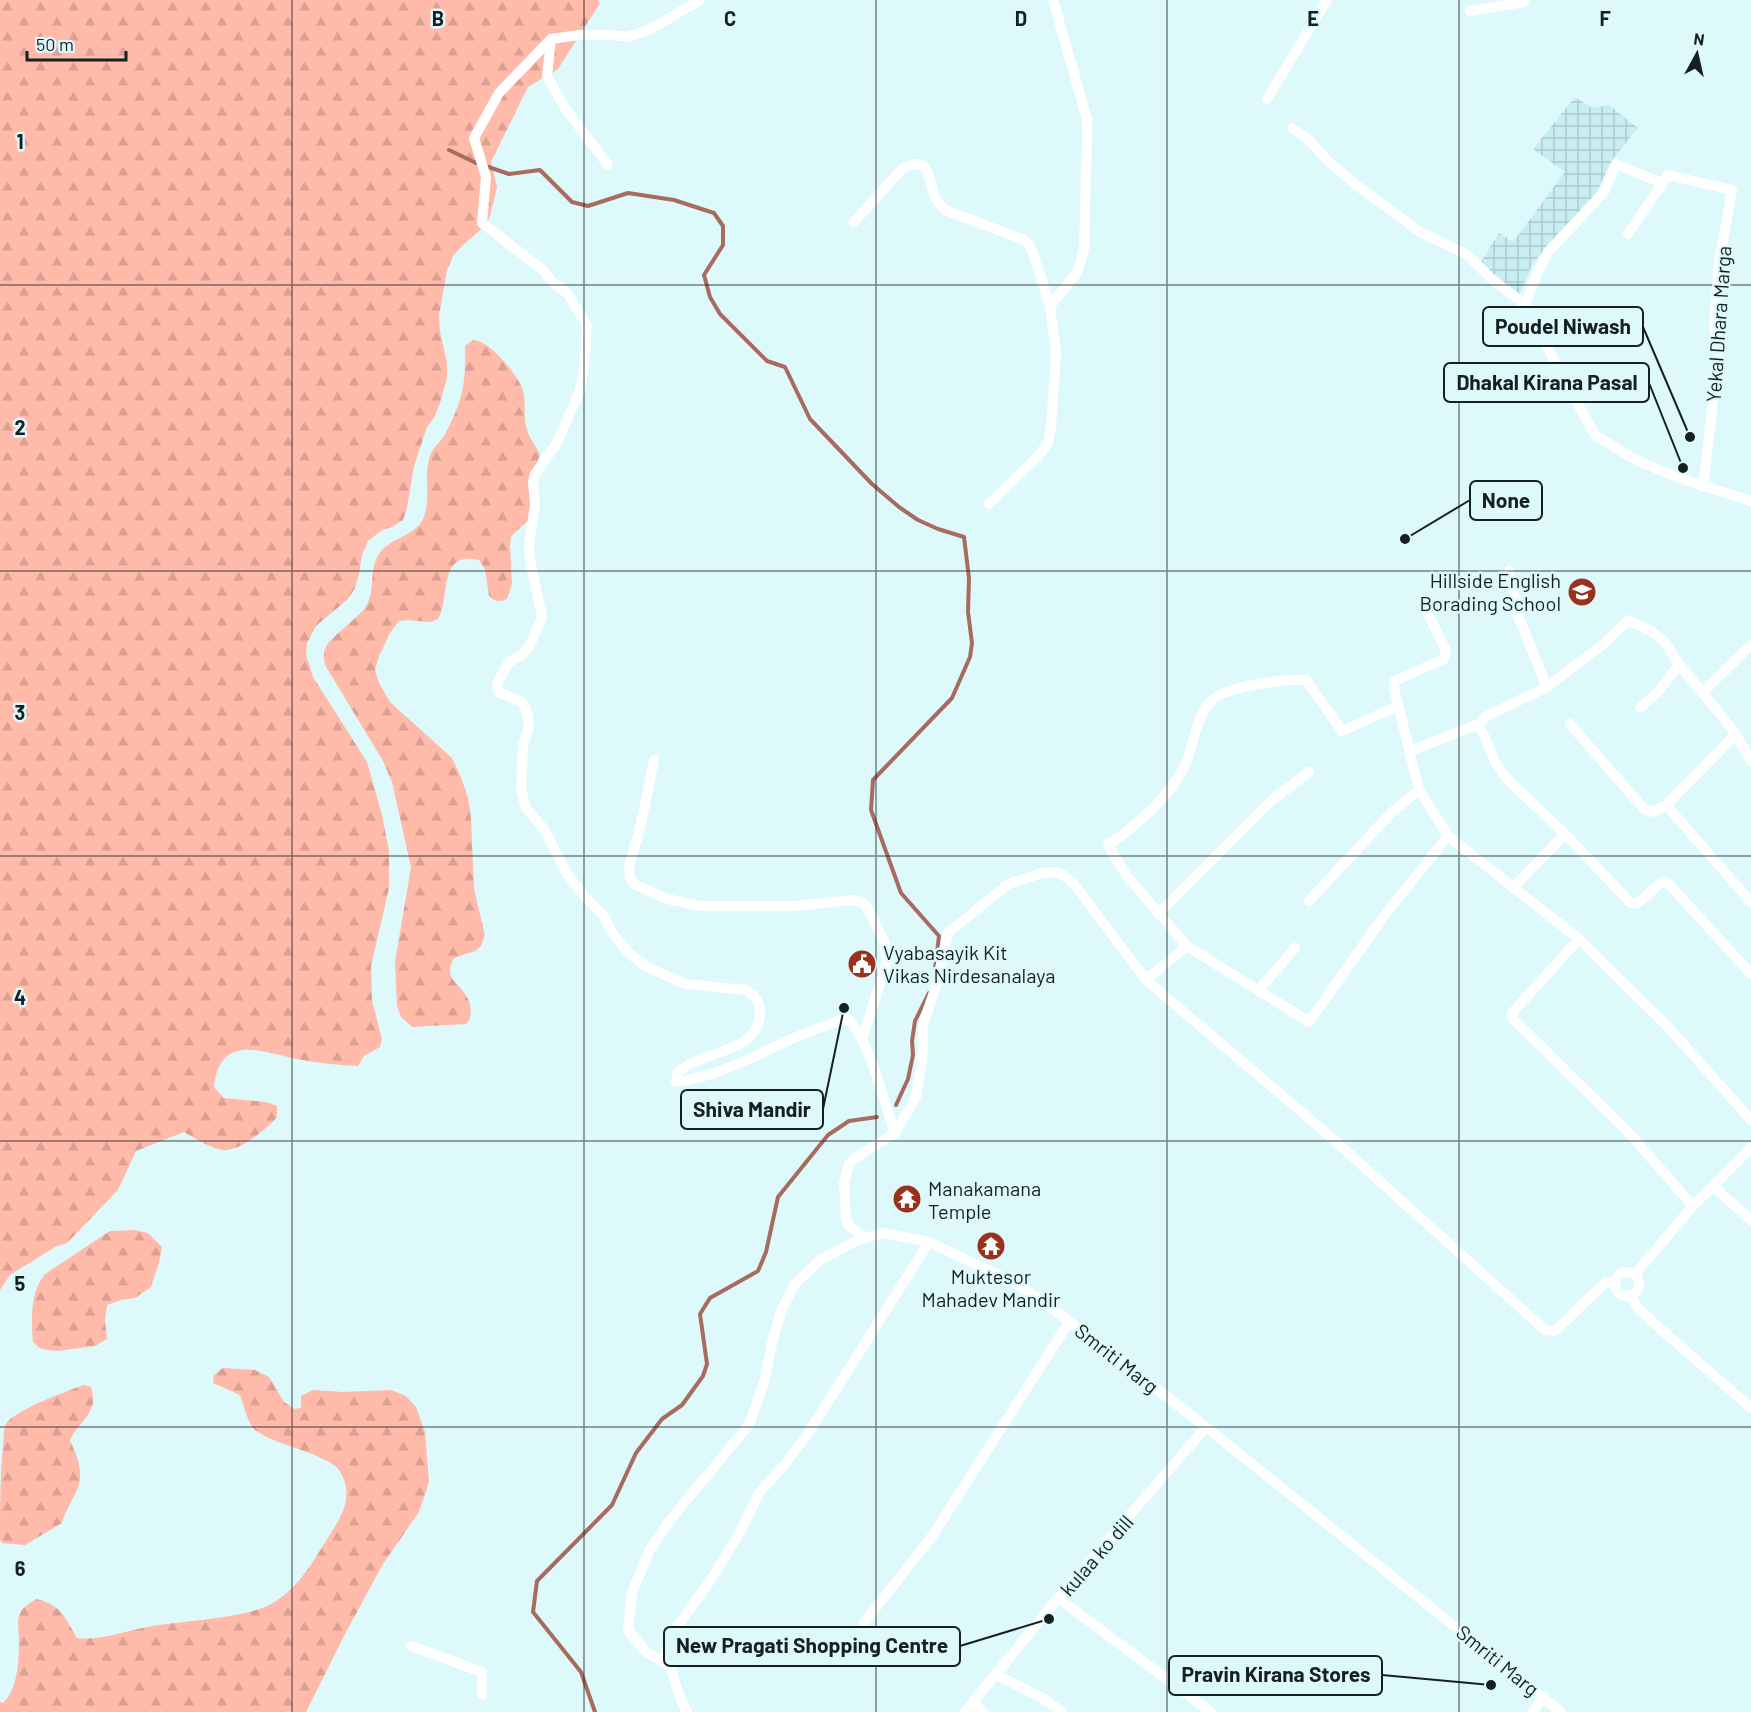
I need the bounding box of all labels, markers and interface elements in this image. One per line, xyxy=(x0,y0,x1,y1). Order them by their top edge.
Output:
text: B xyxy=(432,6,444,30)
text: C xyxy=(724,6,736,30)
text: D xyxy=(1015,6,1027,30)
text: E xyxy=(1307,6,1319,30)
text: F xyxy=(1599,6,1611,30)
scale bar xyxy=(27,24,126,62)
north arrow xyxy=(1667,24,1727,84)
text: N xyxy=(1693,29,1706,49)
text: 50 m xyxy=(36,33,74,55)
text: 1 xyxy=(16,129,24,153)
street label: Yekal Dhara Marga xyxy=(1701,245,1735,403)
callout: Poudel Niwash xyxy=(1483,307,1643,346)
text: Poudel Niwash xyxy=(1495,313,1631,338)
callout: Dhakal Kirana Pasal xyxy=(1444,363,1649,402)
text: Dhakal Kirana Pasal xyxy=(1456,369,1638,394)
text: 2 xyxy=(14,415,26,439)
callout: None xyxy=(1470,481,1542,520)
text: None xyxy=(1482,487,1530,512)
place label: Hillside English Borading School xyxy=(1419,568,1561,615)
school or university icon: Hillside English Borading School xyxy=(1566,576,1598,608)
text: 3 xyxy=(15,700,25,724)
place label: Vyabasayik Kit Vikas Nirdesanalaya xyxy=(883,940,1056,987)
public building icon: Vyabasayik Kit Vikas Nirdesanalaya xyxy=(846,948,878,980)
text: 4 xyxy=(14,985,26,1009)
callout: Shiva Mandir xyxy=(681,1090,823,1129)
text: Shiva Mandir xyxy=(693,1096,811,1121)
place label: Manakamana Temple xyxy=(928,1176,1041,1223)
temple icon: Manakamana Temple xyxy=(891,1183,923,1215)
temple icon: Muktesor Mahadev Mandir xyxy=(975,1230,1007,1262)
place label: Muktesor Mahadev Mandir xyxy=(922,1264,1060,1311)
text: 5 xyxy=(15,1271,26,1295)
street label: Smriti Marg xyxy=(1071,1318,1163,1398)
street label: kulaa ko dill xyxy=(1054,1510,1138,1600)
text: 6 xyxy=(15,1556,26,1580)
street label: Smriti Marg xyxy=(1452,1619,1544,1701)
callout: New Pragati Shopping Centre xyxy=(664,1627,960,1666)
text: New Pragati Shopping Centre xyxy=(676,1632,948,1657)
callout: Pravin Kirana Stores xyxy=(1169,1656,1382,1695)
text: Pravin Kirana Stores xyxy=(1181,1661,1371,1686)

